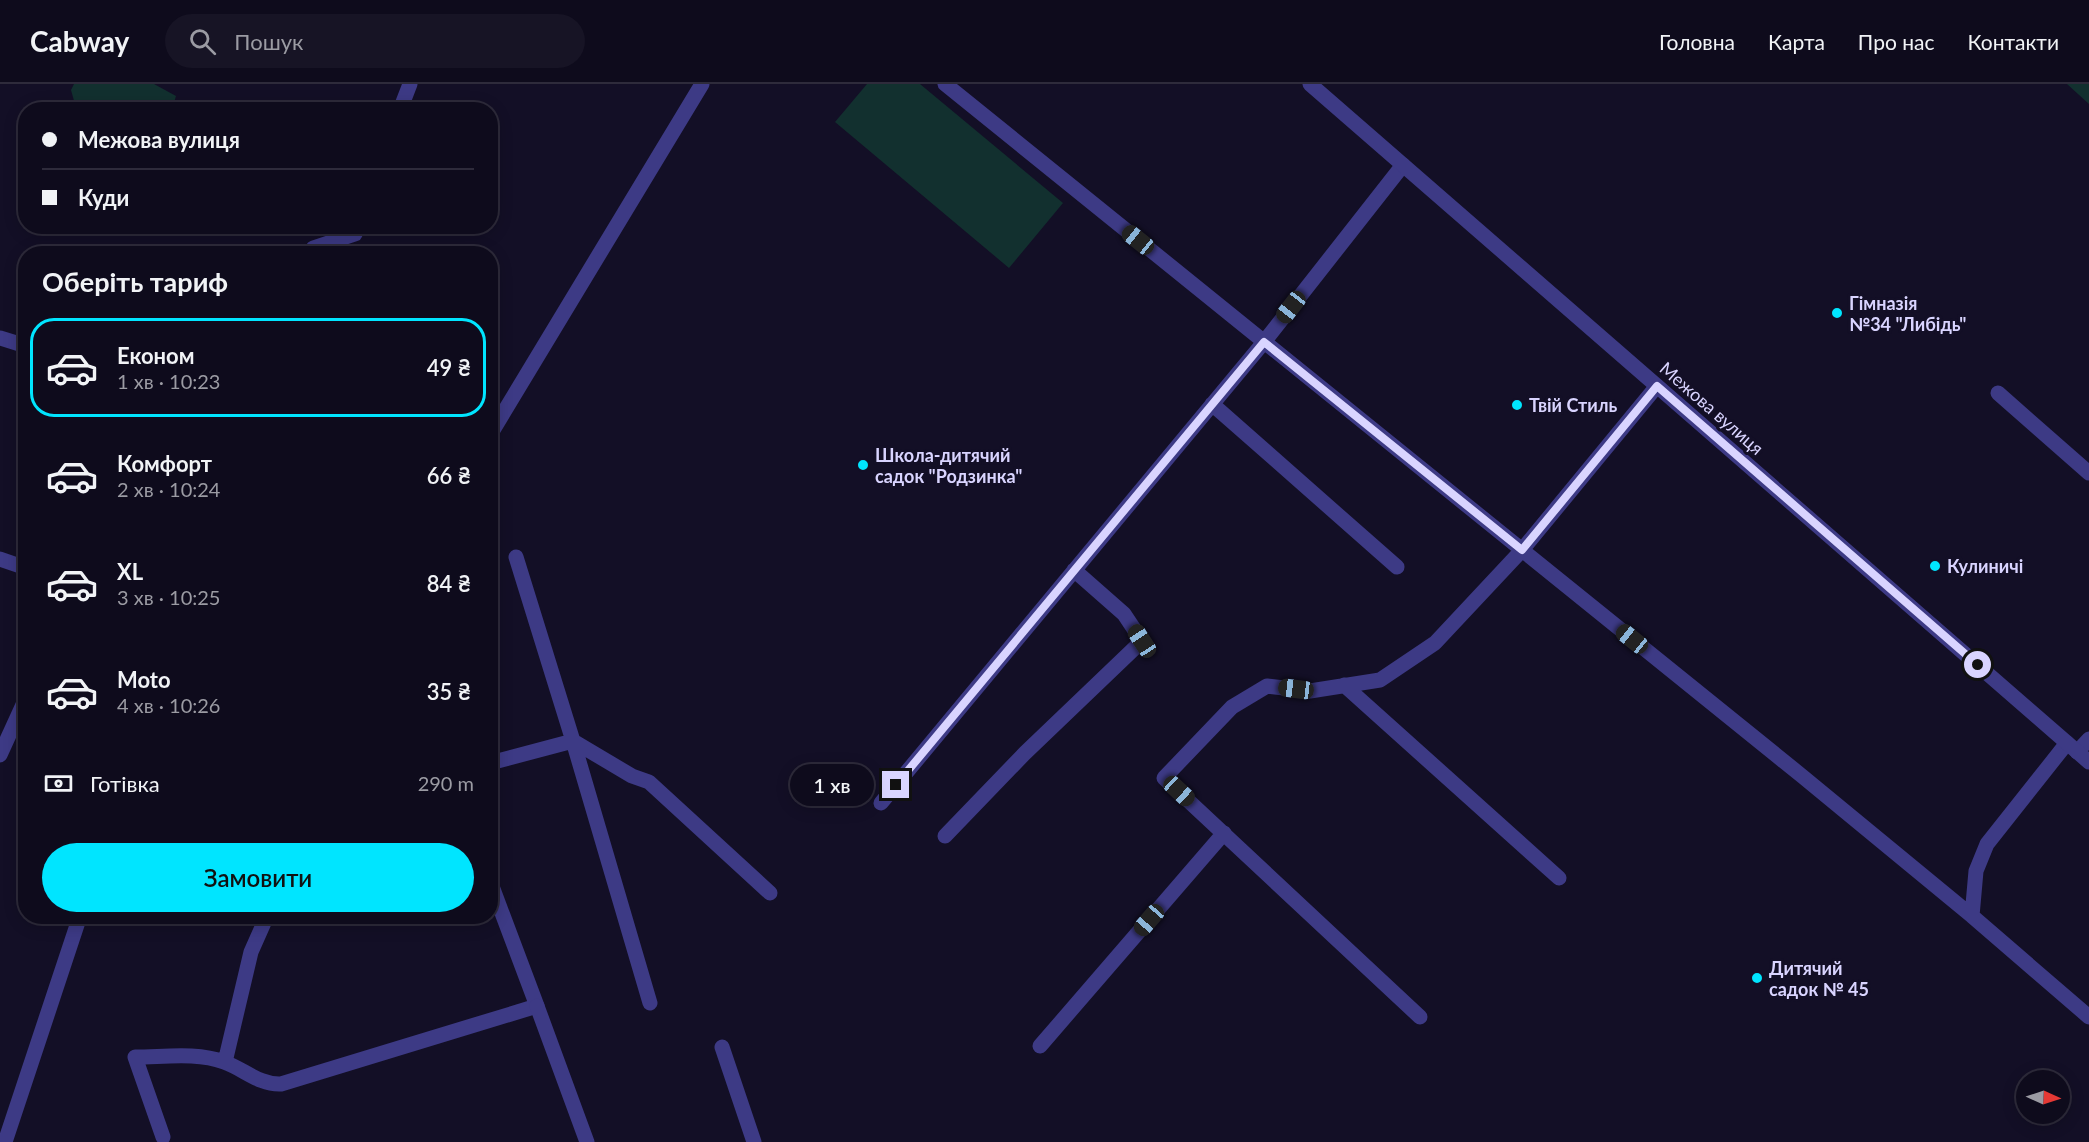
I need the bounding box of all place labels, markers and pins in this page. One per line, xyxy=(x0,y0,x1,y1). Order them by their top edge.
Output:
place label: Гімназія №34 "Либідь" xyxy=(1849,292,1966,335)
marker: Гімназія №34 "Либідь" xyxy=(1830,306,1844,320)
place label: Твій Стиль xyxy=(1529,394,1617,416)
marker: Твій Стиль xyxy=(1510,398,1524,412)
place label: Школа-дитячий садок "Родзинка" xyxy=(875,444,1022,487)
marker: Школа-дитячий садок "Родзинка" xyxy=(856,458,870,472)
place label: Кулиничі xyxy=(1947,555,2023,577)
marker: Кулиничі xyxy=(1928,559,1942,573)
place label: Дитячий садок № 45 xyxy=(1769,957,1869,1000)
marker: Дитячий садок № 45 xyxy=(1750,971,1764,985)

